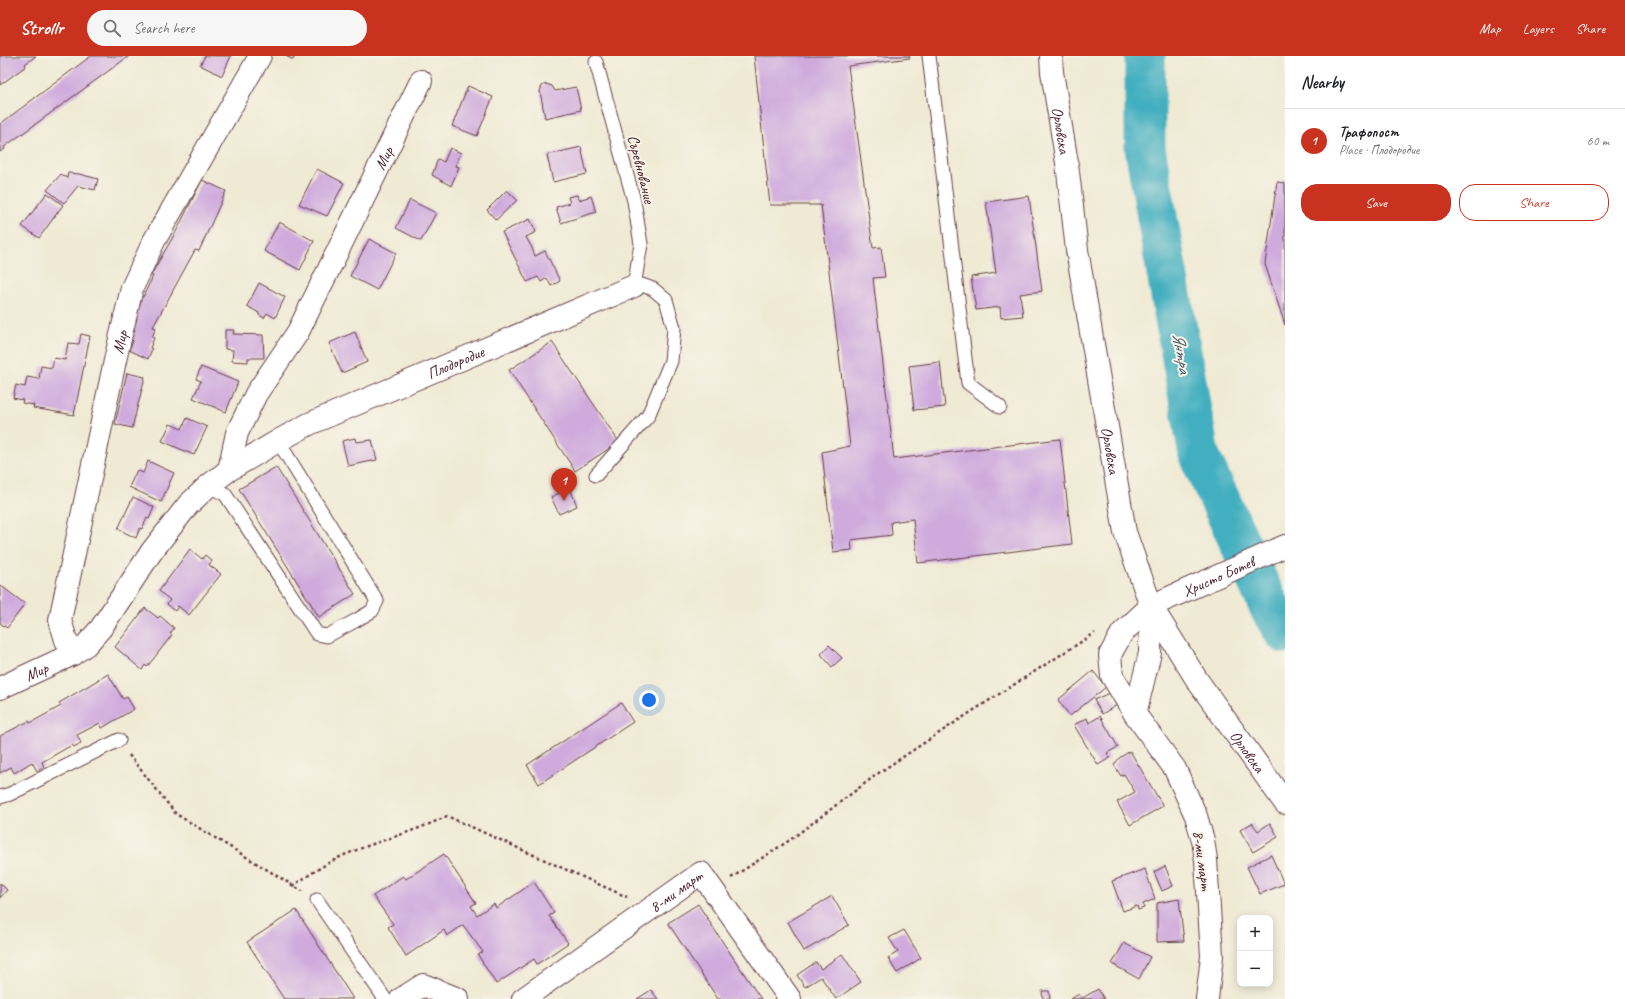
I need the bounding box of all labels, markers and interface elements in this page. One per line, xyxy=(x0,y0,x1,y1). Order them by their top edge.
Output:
search box xyxy=(87,10,367,46)
text: Strollr xyxy=(20,16,63,40)
icon: search xyxy=(101,17,123,39)
text: Search here xyxy=(133,19,195,38)
text: Map xyxy=(1479,20,1501,37)
text: Layers xyxy=(1523,20,1554,37)
text: Share xyxy=(1576,20,1605,37)
text: Nearby xyxy=(1301,72,1344,93)
street label: Орловска xyxy=(1047,105,1075,157)
text: Трафопост xyxy=(1339,123,1399,142)
street label: Съревнование xyxy=(623,133,660,207)
text: 1 xyxy=(1311,133,1317,149)
text: 60 m xyxy=(1587,133,1609,149)
text: Place · Плодородие xyxy=(1339,142,1419,158)
street label: Мир xyxy=(370,143,399,173)
button: Save xyxy=(1301,184,1451,221)
button: Share xyxy=(1459,184,1609,221)
street label: Мир xyxy=(108,327,133,356)
water label: Янтра xyxy=(1168,331,1196,376)
street label: Плодородие xyxy=(424,341,489,384)
street label: Орловска xyxy=(1096,426,1124,477)
pin: 1 xyxy=(551,468,577,501)
street label: Христо Ботев xyxy=(1180,551,1261,602)
street label: Мир xyxy=(22,658,52,686)
your location xyxy=(639,690,659,710)
street label: Орловска xyxy=(1225,727,1270,778)
street label: 8-ми март xyxy=(1188,829,1216,893)
street label: 8-ми март xyxy=(646,865,708,917)
map controls xyxy=(1237,915,1273,987)
button: + xyxy=(1237,915,1273,951)
button: − xyxy=(1237,951,1273,987)

